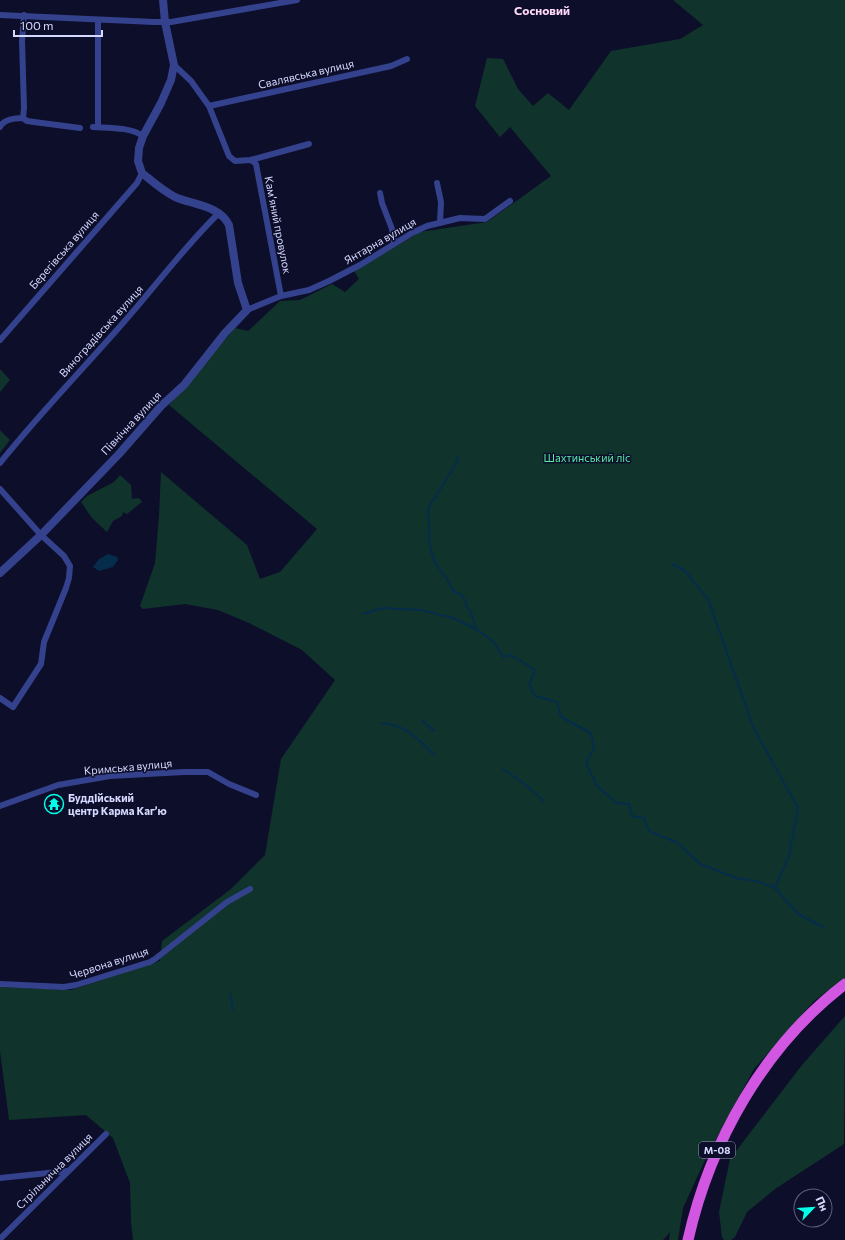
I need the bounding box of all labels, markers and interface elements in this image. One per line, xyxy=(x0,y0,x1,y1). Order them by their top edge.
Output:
district label: Сосновий xyxy=(514,3,570,17)
scale bar xyxy=(14,12,102,38)
text: 100 m xyxy=(20,18,54,32)
street label: Свалявська вулиця xyxy=(257,56,355,91)
street label: Камʼяний провулок xyxy=(263,175,294,275)
street label: Берегівська вулиця xyxy=(26,208,101,291)
street label: Янтарна вулиця xyxy=(341,215,418,266)
street label: Виноградівська вулиця xyxy=(56,282,145,379)
street label: Північна вулиця xyxy=(98,388,163,457)
park label: Шахтинський ліс xyxy=(543,451,631,464)
street label: Кримська вулиця xyxy=(83,756,173,777)
place label: Буддійський центр Карма Кагʼю xyxy=(68,791,167,817)
temple icon: Буддійський центр Карма Кагʼю xyxy=(43,793,65,815)
street label: Червона вулиця xyxy=(68,944,150,981)
street label: Стрільнична вулиця xyxy=(13,1130,94,1211)
road number: М-08 xyxy=(699,1142,735,1158)
north arrow xyxy=(793,1188,833,1228)
text: Пн xyxy=(814,1194,831,1213)

